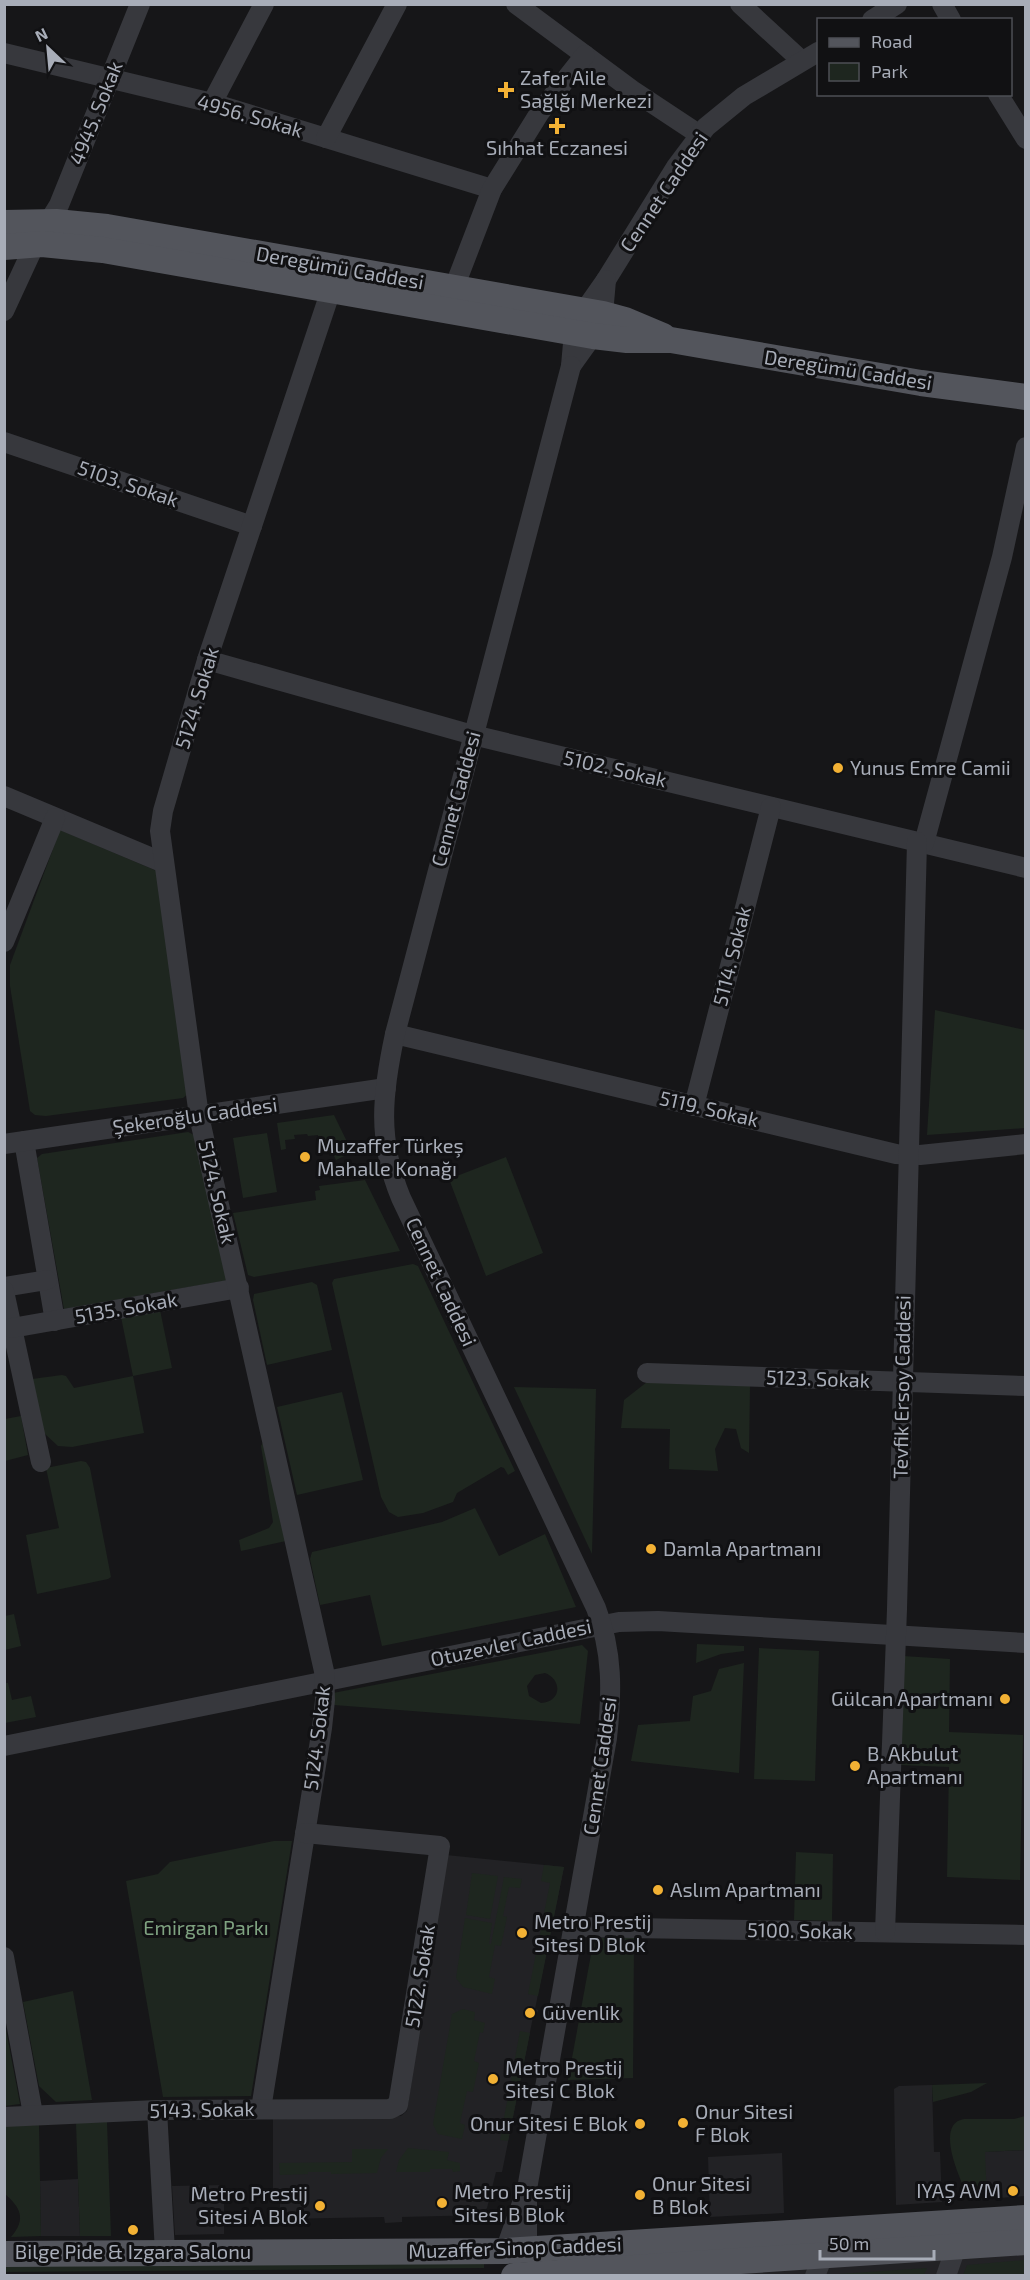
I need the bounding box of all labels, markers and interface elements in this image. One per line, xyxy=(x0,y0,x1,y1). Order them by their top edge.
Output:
north arrow xyxy=(18,18,78,78)
legend xyxy=(817,18,1012,96)
text: N xyxy=(32,23,51,45)
text: Road xyxy=(871,30,912,52)
street label: 4945. Sokak xyxy=(63,57,127,168)
text: Park xyxy=(871,60,908,82)
place label: Zafer Aile Sağlğı Merkezi xyxy=(520,65,652,112)
marker: Zafer Aile Sağlğı Merkezi xyxy=(497,81,515,99)
street label: 4956. Sokak xyxy=(195,88,306,142)
marker: Sıhhat Eczanesi xyxy=(550,119,564,133)
street label: Cennet Caddesi xyxy=(614,127,712,256)
place label: Sıhhat Eczanesi xyxy=(486,135,628,159)
street label: Deregümü Caddesi xyxy=(255,240,426,294)
street label: Deregümü Caddesi xyxy=(763,344,934,394)
street label: 5103. Sokak xyxy=(75,455,182,511)
street label: 5124. Sokak xyxy=(169,644,223,752)
street label: Cennet Caddesi xyxy=(425,728,485,869)
street label: 5102. Sokak xyxy=(561,745,669,792)
place label: Yunus Emre Camii xyxy=(850,755,1011,779)
marker: Yunus Emre Camii xyxy=(831,761,845,775)
street label: 5114. Sokak xyxy=(707,903,755,1008)
street label: 5119. Sokak xyxy=(657,1085,761,1131)
street label: Şekeroğlu Caddesi xyxy=(111,1092,279,1139)
place label: Muzaffer Türkeş Mahalle Konağı xyxy=(317,1133,464,1180)
street label: 5124. Sokak xyxy=(194,1138,241,1246)
marker: Muzaffer Türkeş Mahalle Konağı xyxy=(298,1150,312,1164)
street label: Cennet Caddesi xyxy=(402,1213,482,1350)
street label: 5135. Sokak xyxy=(73,1286,179,1328)
street label: Tevfik Ersoy Caddesi xyxy=(887,1295,915,1479)
street label: 5123. Sokak xyxy=(766,1364,870,1392)
place label: Damla Apartmanı xyxy=(663,1536,821,1560)
marker: Damla Apartmanı xyxy=(644,1542,658,1556)
street label: Otuzevler Caddesi xyxy=(428,1613,593,1671)
street label: 5124. Sokak xyxy=(298,1684,334,1792)
place label: Gülcan Apartmanı xyxy=(831,1686,993,1710)
marker: Gülcan Apartmanı xyxy=(998,1692,1012,1706)
street label: Cennet Caddesi xyxy=(577,1695,621,1837)
place label: B. Akbulut Apartmanı xyxy=(867,1741,963,1788)
marker: B. Akbulut Apartmanı xyxy=(848,1759,862,1773)
place label: Aslım Apartmanı xyxy=(670,1877,821,1901)
marker: Aslım Apartmanı xyxy=(651,1883,665,1897)
place label: Metro Prestij Sitesi D Blok xyxy=(534,1909,652,1956)
park label: Emirgan Parkı xyxy=(143,1915,269,1939)
street label: 5100. Sokak xyxy=(747,1917,853,1943)
street label: 5122. Sokak xyxy=(399,1923,439,2029)
marker: Metro Prestij Sitesi D Blok xyxy=(515,1926,529,1940)
place label: Güvenlik xyxy=(542,2000,620,2024)
marker: Güvenlik xyxy=(523,2006,537,2020)
place label: Metro Prestij Sitesi C Blok xyxy=(505,2055,623,2102)
marker: Metro Prestij Sitesi C Blok xyxy=(486,2072,500,2086)
street label: 5143. Sokak xyxy=(149,2096,255,2122)
place label: Onur Sitesi F Blok xyxy=(695,2099,793,2146)
place label: Onur Sitesi E Blok xyxy=(470,2111,628,2135)
marker: Onur Sitesi F Blok xyxy=(676,2116,690,2130)
marker: Onur Sitesi E Blok xyxy=(633,2117,647,2131)
place label: Onur Sitesi B Blok xyxy=(652,2171,750,2218)
place label: IYAŞ AVM xyxy=(916,2178,1001,2203)
place label: Metro Prestij Sitesi B Blok xyxy=(454,2179,572,2226)
place label: Metro Prestij Sitesi A Blok xyxy=(190,2181,308,2228)
marker: IYAŞ AVM xyxy=(1006,2184,1020,2198)
marker: Onur Sitesi B Blok xyxy=(633,2188,647,2202)
marker: Metro Prestij Sitesi B Blok xyxy=(435,2196,449,2210)
marker: Metro Prestij Sitesi A Blok xyxy=(313,2199,327,2213)
marker: Bilge Pide & Izgara Salonu xyxy=(126,2223,140,2237)
scale bar xyxy=(820,2223,934,2261)
street label: Muzaffer Sinop Caddesi xyxy=(408,2231,622,2263)
text: 50 m xyxy=(829,2232,869,2254)
place label: Bilge Pide & Izgara Salonu xyxy=(15,2239,251,2263)

